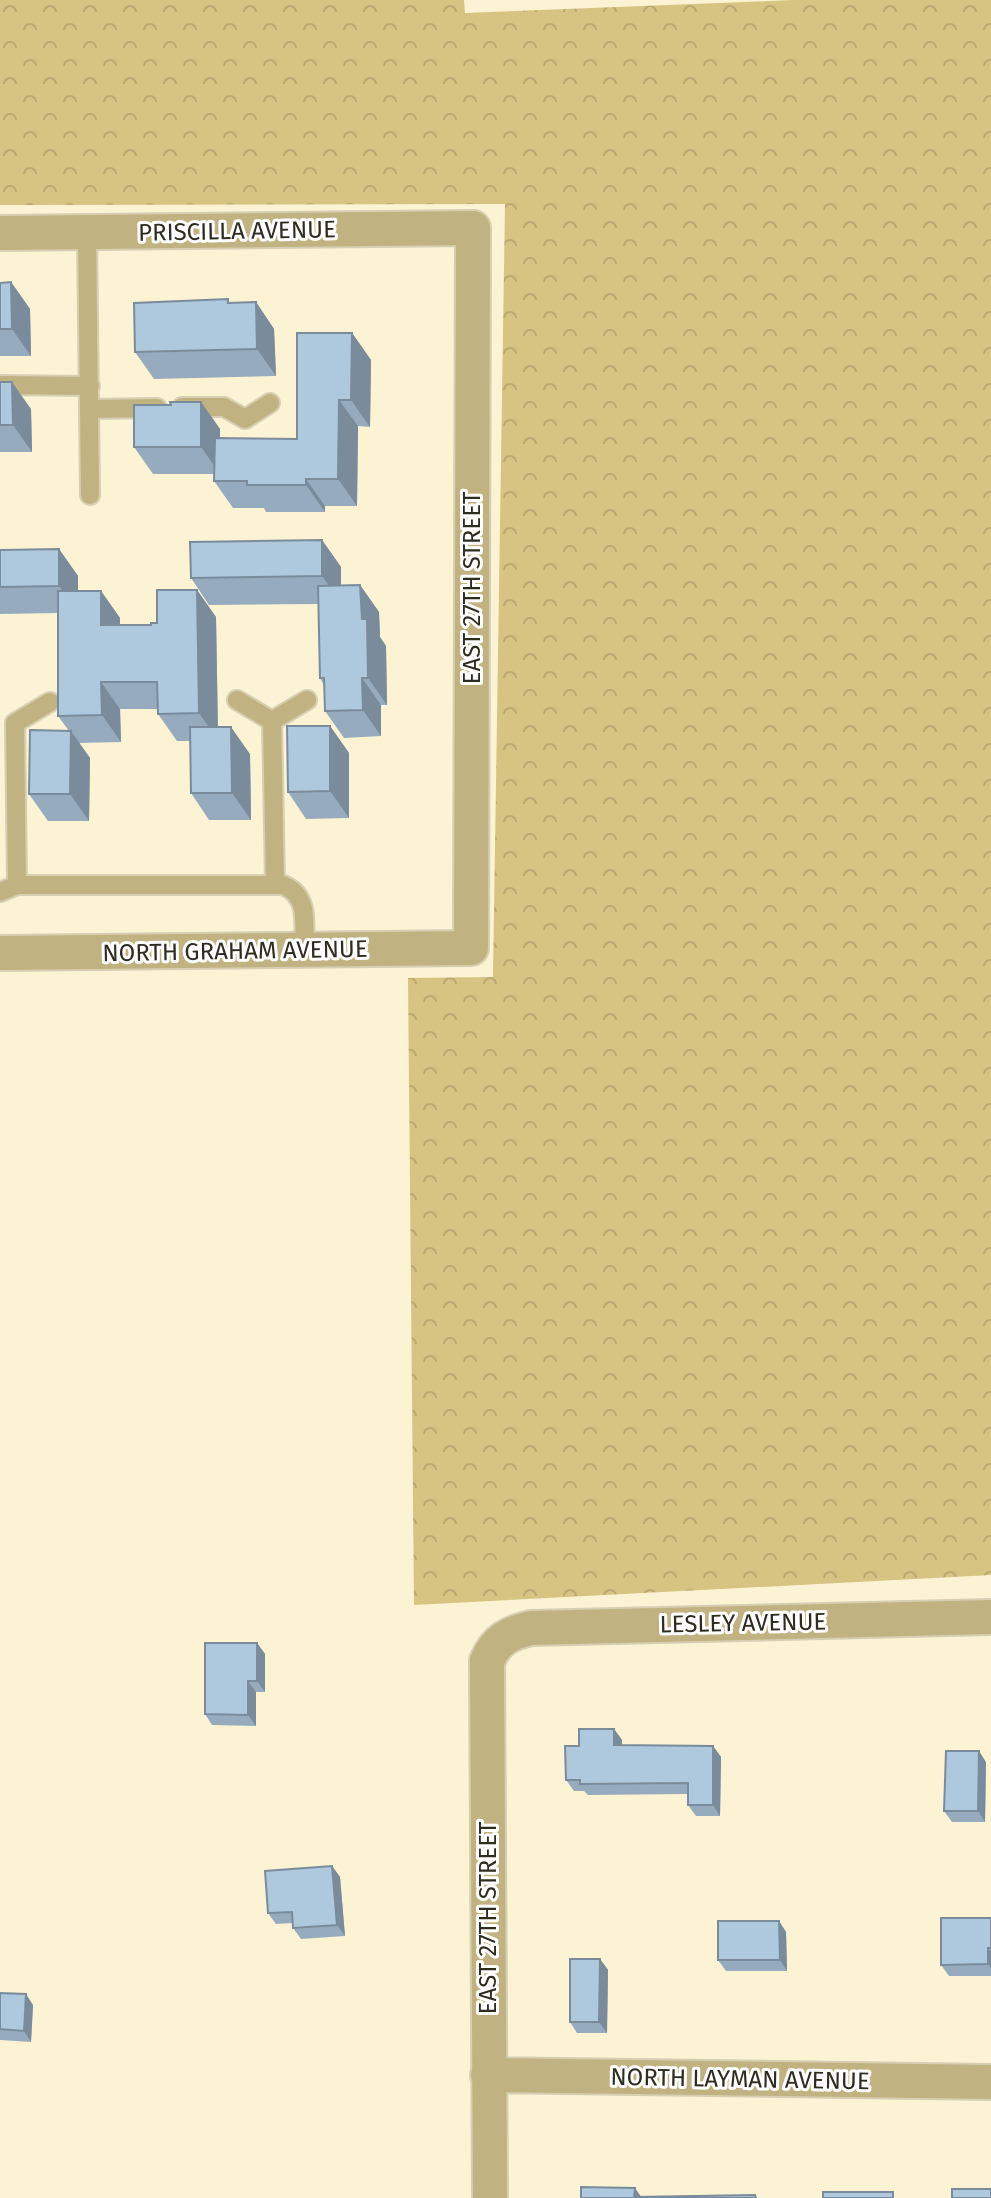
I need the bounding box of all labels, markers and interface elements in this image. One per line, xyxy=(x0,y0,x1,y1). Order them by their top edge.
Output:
street label: PRISCILLA AVENUE xyxy=(138,215,336,247)
street label: EAST 27TH STREET xyxy=(458,491,486,684)
street label: NORTH GRAHAM AVENUE xyxy=(102,935,368,967)
street label: LESLEY AVENUE xyxy=(659,1608,827,1638)
street label: EAST 27TH STREET xyxy=(474,1821,502,2014)
street label: NORTH LAYMAN AVENUE xyxy=(610,2063,870,2095)

